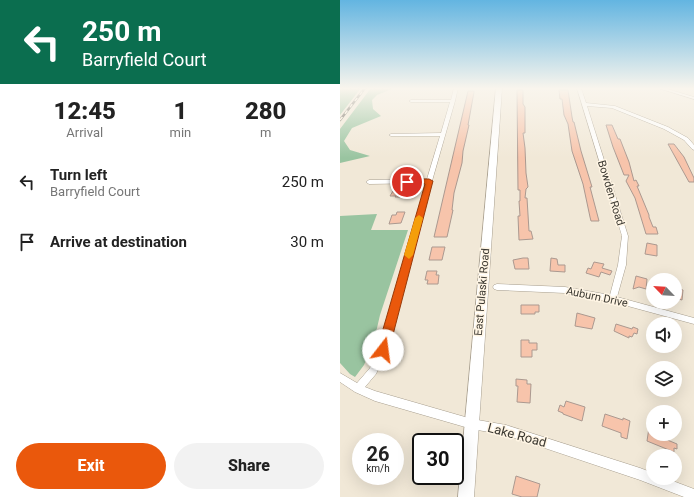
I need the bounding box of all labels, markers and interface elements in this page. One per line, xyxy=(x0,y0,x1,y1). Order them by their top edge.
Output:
text: 250 m xyxy=(82,15,161,48)
icon: left xyxy=(16,16,68,68)
text: Barryfield Court xyxy=(82,49,207,70)
text: 12:45 xyxy=(54,97,116,125)
text: 1 xyxy=(173,97,187,125)
text: 280 xyxy=(245,97,286,125)
text: Arrival xyxy=(66,125,103,140)
text: min xyxy=(170,125,191,140)
text: m xyxy=(260,125,271,140)
street label: Bowden Road xyxy=(595,159,627,227)
pin xyxy=(390,165,424,199)
text: Turn left xyxy=(50,166,107,184)
icon: left xyxy=(16,171,38,193)
icon: arrive xyxy=(396,171,418,193)
text: 250 m xyxy=(282,173,324,191)
text: Barryfield Court xyxy=(50,184,140,199)
icon: arrive xyxy=(16,231,38,253)
text: Arrive at destination xyxy=(50,233,187,251)
text: 30 m xyxy=(290,233,324,251)
street label: East Pulaski Road xyxy=(472,248,492,336)
north arrow xyxy=(646,273,682,309)
map controls xyxy=(646,273,682,485)
street label: Auburn Drive xyxy=(565,284,629,310)
button: sound xyxy=(646,317,682,353)
position arrow xyxy=(362,329,404,371)
button: layers xyxy=(646,361,682,397)
button: + xyxy=(646,405,682,441)
street label: Lake Road xyxy=(486,420,548,450)
speed limit sign: 30 xyxy=(412,433,464,485)
text: 26 xyxy=(367,442,389,466)
button: Exit xyxy=(16,443,166,489)
button: Share xyxy=(174,443,324,489)
button: − xyxy=(646,449,682,485)
text: km/h xyxy=(366,463,390,474)

